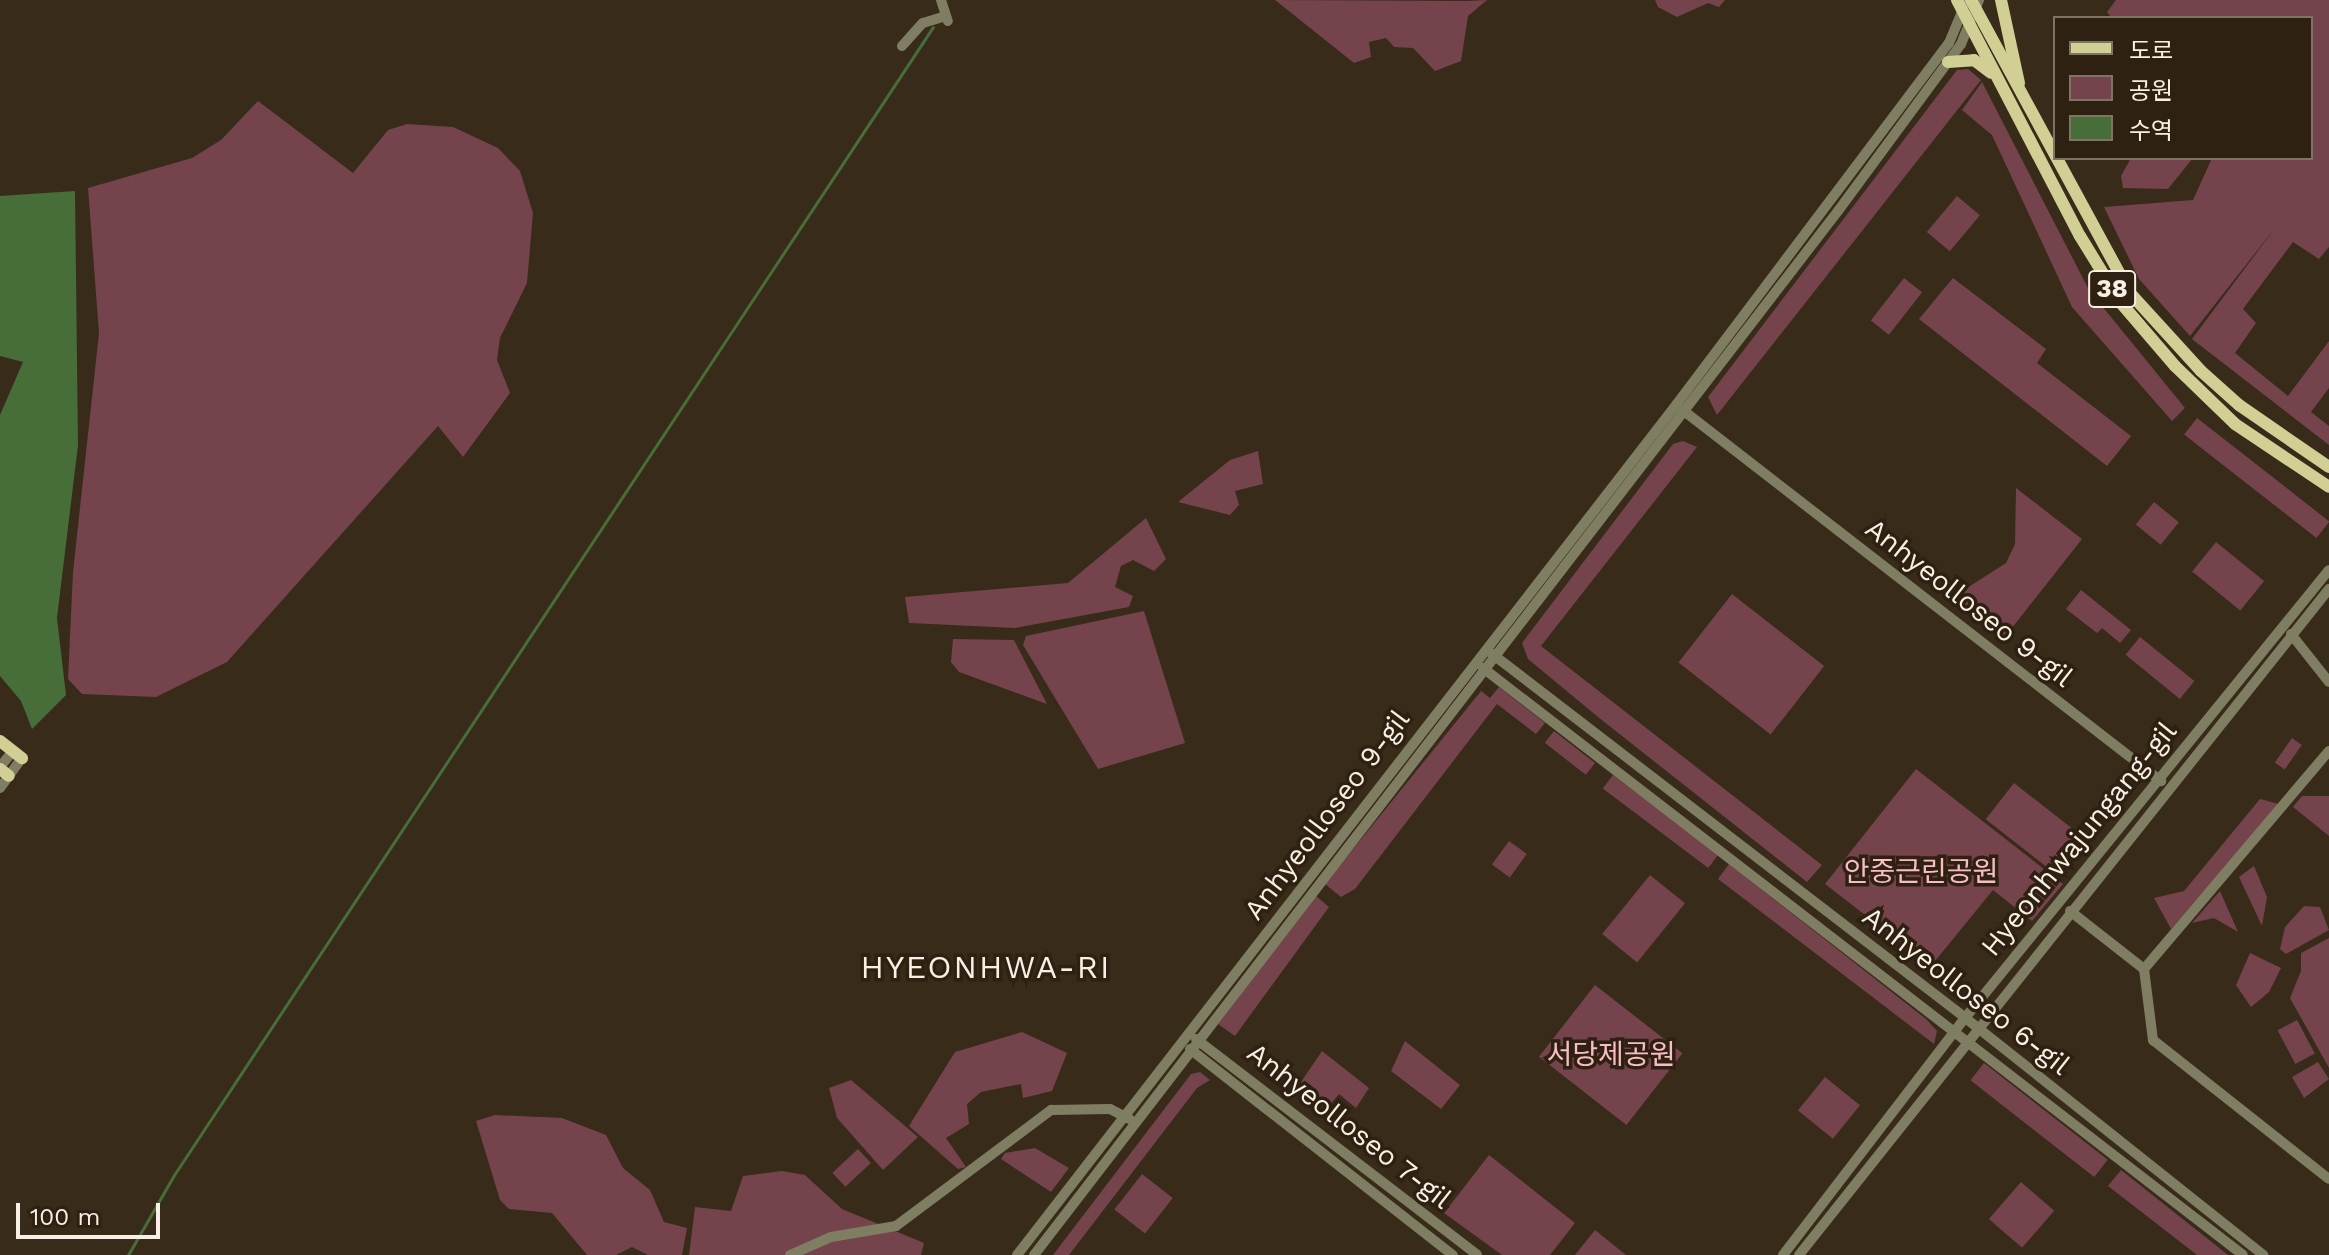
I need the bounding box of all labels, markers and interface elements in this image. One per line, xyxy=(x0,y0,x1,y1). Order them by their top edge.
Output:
legend xyxy=(2053,16,2313,160)
text: 도로 xyxy=(2129,37,2173,65)
text: 공원 xyxy=(2129,77,2173,105)
text: 수역 xyxy=(2129,117,2173,145)
road number: 38 xyxy=(2088,267,2136,311)
street label: Anhyeolloseo 9-gil xyxy=(1859,512,2079,694)
street label: Anhyeolloseo 9-gil xyxy=(1237,704,1417,926)
street label: Hyeonhwajungang-gil xyxy=(1974,715,2184,963)
park label: 안중근린공원 xyxy=(1844,855,1998,889)
street label: Anhyeolloseo 6-gil xyxy=(1856,900,2076,1082)
district label: HYEONHWA-RI xyxy=(861,948,1111,986)
street label: Anhyeolloseo 7-gil xyxy=(1240,1036,1458,1216)
park label: 서당제공원 xyxy=(1547,1038,1675,1072)
scale bar xyxy=(20,1187,164,1237)
text: 100 m xyxy=(30,1203,100,1231)

